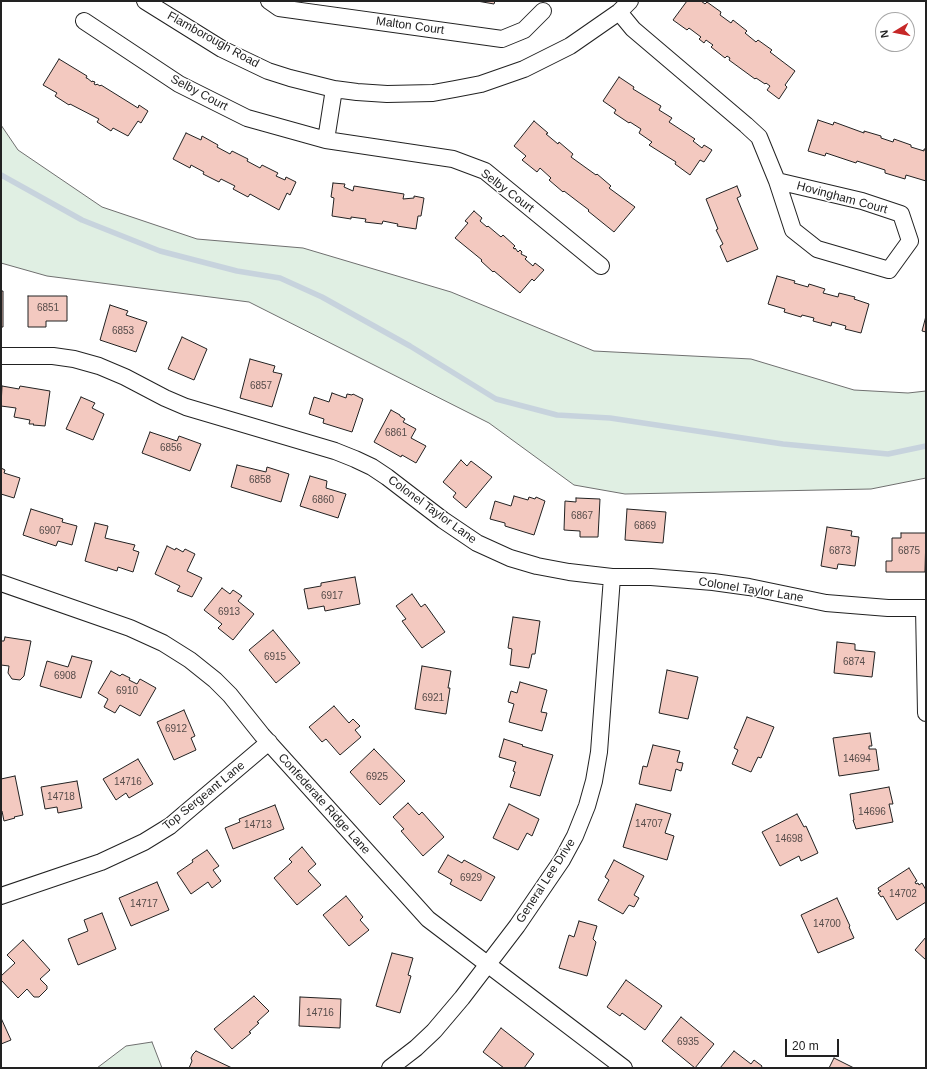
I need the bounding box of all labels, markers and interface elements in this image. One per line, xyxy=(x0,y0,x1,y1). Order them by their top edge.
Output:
street label: Flamborough Road xyxy=(165,9,261,71)
north arrow xyxy=(875,12,915,52)
street label: Malton Court xyxy=(375,14,445,38)
text: N xyxy=(878,29,891,39)
street label: Selby Court xyxy=(168,72,230,114)
street label: Selby Court xyxy=(478,166,536,216)
street label: Hovingham Court xyxy=(795,179,889,217)
house number: 6851 xyxy=(37,302,59,314)
house number: 6853 xyxy=(112,325,134,337)
house number: 6857 xyxy=(250,380,272,392)
house number: 6861 xyxy=(385,427,407,439)
house number: 6856 xyxy=(160,442,182,454)
street label: Colonel Taylor Lane xyxy=(385,473,479,547)
house number: 6858 xyxy=(249,474,271,486)
house number: 6860 xyxy=(312,494,334,506)
house number: 6867 xyxy=(571,510,593,522)
house number: 6869 xyxy=(634,520,656,532)
house number: 6907 xyxy=(39,525,61,537)
house number: 6873 xyxy=(829,545,851,557)
house number: 6875 xyxy=(898,545,920,557)
street label: Colonel Taylor Lane xyxy=(697,575,805,605)
house number: 6917 xyxy=(321,590,343,602)
house number: 6913 xyxy=(218,606,240,618)
house number: 6915 xyxy=(264,651,286,663)
house number: 6874 xyxy=(843,656,865,668)
house number: 6908 xyxy=(54,670,76,682)
house number: 6910 xyxy=(116,685,138,697)
house number: 6921 xyxy=(422,692,444,704)
house number: 6912 xyxy=(165,723,187,735)
street label: Confederate Ridge Lane xyxy=(275,751,373,857)
house number: 14694 xyxy=(843,753,871,765)
street label: Top Sergeant Lane xyxy=(160,758,248,834)
house number: 6925 xyxy=(366,771,388,783)
house number: 14716 xyxy=(114,776,142,788)
house number: 14718 xyxy=(47,791,75,803)
house number: 14696 xyxy=(858,806,886,818)
house number: 14707 xyxy=(635,818,663,830)
house number: 14713 xyxy=(244,819,272,831)
house number: 14698 xyxy=(775,833,803,845)
street label: General Lee Drive xyxy=(513,836,579,926)
house number: 6929 xyxy=(460,872,482,884)
house number: 14702 xyxy=(889,888,917,900)
house number: 14717 xyxy=(130,898,158,910)
house number: 14700 xyxy=(813,918,841,930)
house number: 14716 xyxy=(306,1007,334,1019)
scale bar xyxy=(787,1031,841,1057)
house number: 6935 xyxy=(677,1036,699,1048)
text: 20 m xyxy=(792,1039,819,1053)

